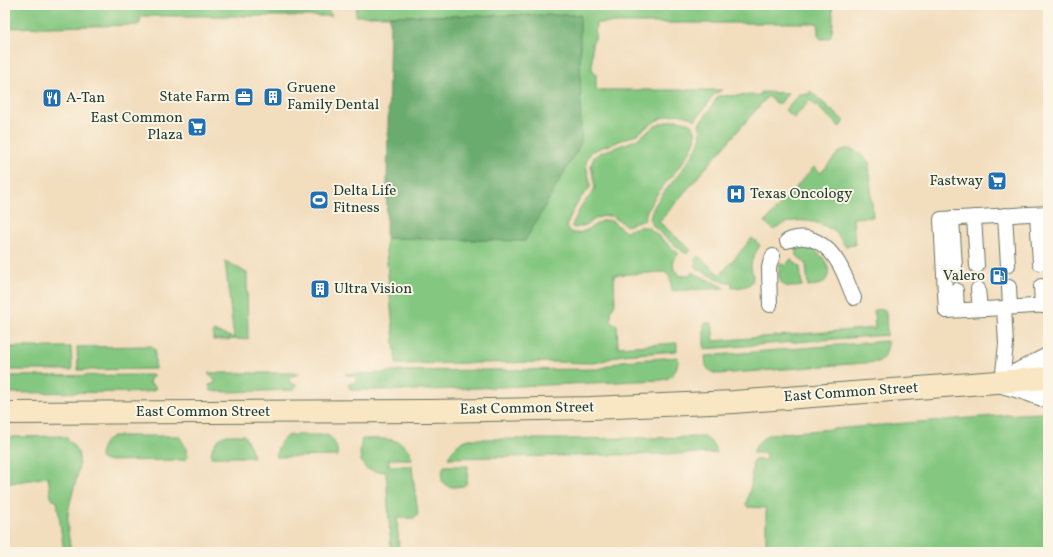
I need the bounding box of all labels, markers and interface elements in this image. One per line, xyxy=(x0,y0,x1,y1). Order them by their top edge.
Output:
place label: Gruene Family Dental xyxy=(287,78,379,116)
office icon: State Farm xyxy=(233,86,255,108)
building icon: Gruene Family Dental xyxy=(262,86,284,108)
restaurant icon: A-Tan xyxy=(41,87,63,109)
place label: State Farm xyxy=(159,87,230,108)
place label: A-Tan xyxy=(66,88,105,109)
place label: East Common Plaza xyxy=(91,108,183,146)
supermarket icon: East Common Plaza xyxy=(186,116,208,138)
supermarket icon: Fastway xyxy=(986,170,1008,192)
place label: Fastway xyxy=(929,171,983,192)
place label: Delta Life Fitness xyxy=(333,181,396,219)
hospital icon: Texas Oncology xyxy=(725,183,747,205)
place label: Texas Oncology xyxy=(750,184,852,205)
sports icon: Delta Life Fitness xyxy=(308,189,330,211)
fuel station icon: Valero xyxy=(988,265,1010,287)
place label: Valero xyxy=(943,266,985,287)
building icon: Ultra Vision xyxy=(309,278,331,300)
place label: Ultra Vision xyxy=(334,279,412,300)
street label: East Common Street xyxy=(783,378,919,408)
street label: East Common Street xyxy=(459,397,595,421)
street label: East Common Street xyxy=(136,402,270,423)

